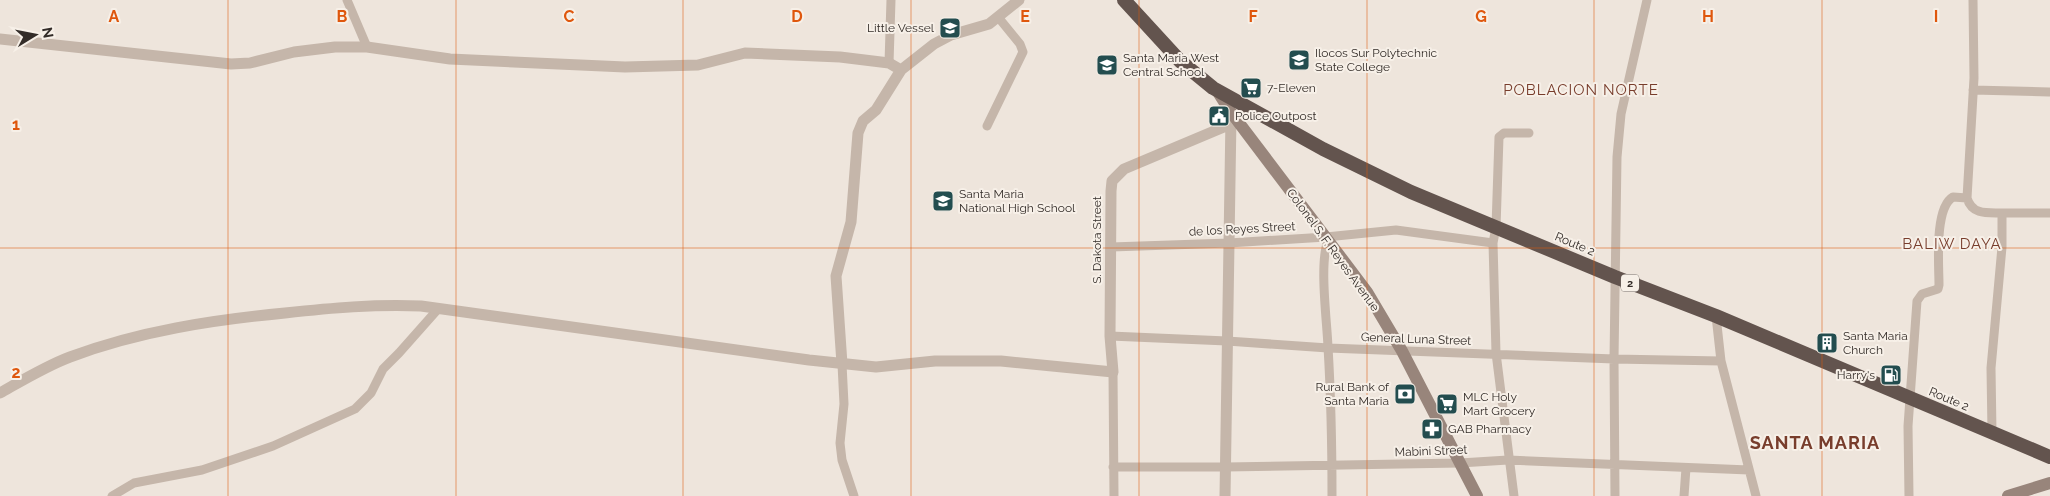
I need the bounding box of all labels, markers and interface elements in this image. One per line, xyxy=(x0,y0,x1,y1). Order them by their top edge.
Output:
text: A xyxy=(109,7,120,26)
text: B xyxy=(337,7,348,26)
text: C xyxy=(564,7,575,26)
text: D xyxy=(791,7,803,26)
text: E xyxy=(1020,7,1030,26)
text: F xyxy=(1248,7,1258,26)
text: G xyxy=(1475,7,1487,26)
text: H xyxy=(1702,7,1714,26)
text: I xyxy=(1934,7,1938,26)
north arrow xyxy=(10,10,60,60)
school or university icon: Little Vessel xyxy=(938,16,962,40)
place label: Little Vessel xyxy=(867,21,935,35)
text: N xyxy=(39,26,57,39)
place label: Ilocos Sur Polytechnic State College xyxy=(1315,46,1438,74)
school or university icon: Ilocos Sur Polytechnic State College xyxy=(1287,48,1311,72)
place label: Santa Maria West Central School xyxy=(1123,51,1219,79)
school or university icon: Santa Maria West Central School xyxy=(1095,53,1119,77)
supermarket icon: 7-Eleven xyxy=(1239,76,1263,100)
place label: 7-Eleven xyxy=(1267,81,1316,95)
district label: POBLACION NORTE xyxy=(1503,81,1659,99)
public building icon: Police Outpost xyxy=(1207,104,1231,128)
place label: Police Outpost xyxy=(1235,109,1317,123)
text: 1 xyxy=(12,115,20,134)
street label: Colonel S. F. Reyes Avenue xyxy=(1284,186,1382,314)
place label: Santa Maria National High School xyxy=(959,187,1076,215)
school or university icon: Santa Maria National High School xyxy=(931,189,955,213)
street label: S. Dakota Street xyxy=(1090,196,1104,284)
street label: de los Reyes Street xyxy=(1188,219,1296,239)
street label: Route 2 xyxy=(1553,229,1597,259)
district label: BALIW DAYA xyxy=(1902,235,2002,253)
road number: 2 xyxy=(1621,274,1639,292)
place label: Santa Maria Church xyxy=(1843,329,1908,357)
street label: General Luna Street xyxy=(1361,330,1471,348)
building icon: Santa Maria Church xyxy=(1815,331,1839,355)
text: 2 xyxy=(11,363,21,382)
fuel station icon: Harry's xyxy=(1879,363,1903,387)
place label: Harry's xyxy=(1837,368,1875,382)
place label: Rural Bank of Santa Maria xyxy=(1315,380,1390,408)
bank icon: Rural Bank of Santa Maria xyxy=(1393,382,1417,406)
street label: Route 2 xyxy=(1927,384,1971,414)
place label: MLC Holy Mart Grocery xyxy=(1463,390,1536,418)
supermarket icon: MLC Holy Mart Grocery xyxy=(1435,392,1459,416)
pharmacy icon: GAB Pharmacy xyxy=(1420,417,1444,441)
place label: GAB Pharmacy xyxy=(1448,422,1532,436)
district label: SANTA MARIA xyxy=(1750,432,1880,453)
street label: Mabini Street xyxy=(1394,443,1468,459)

